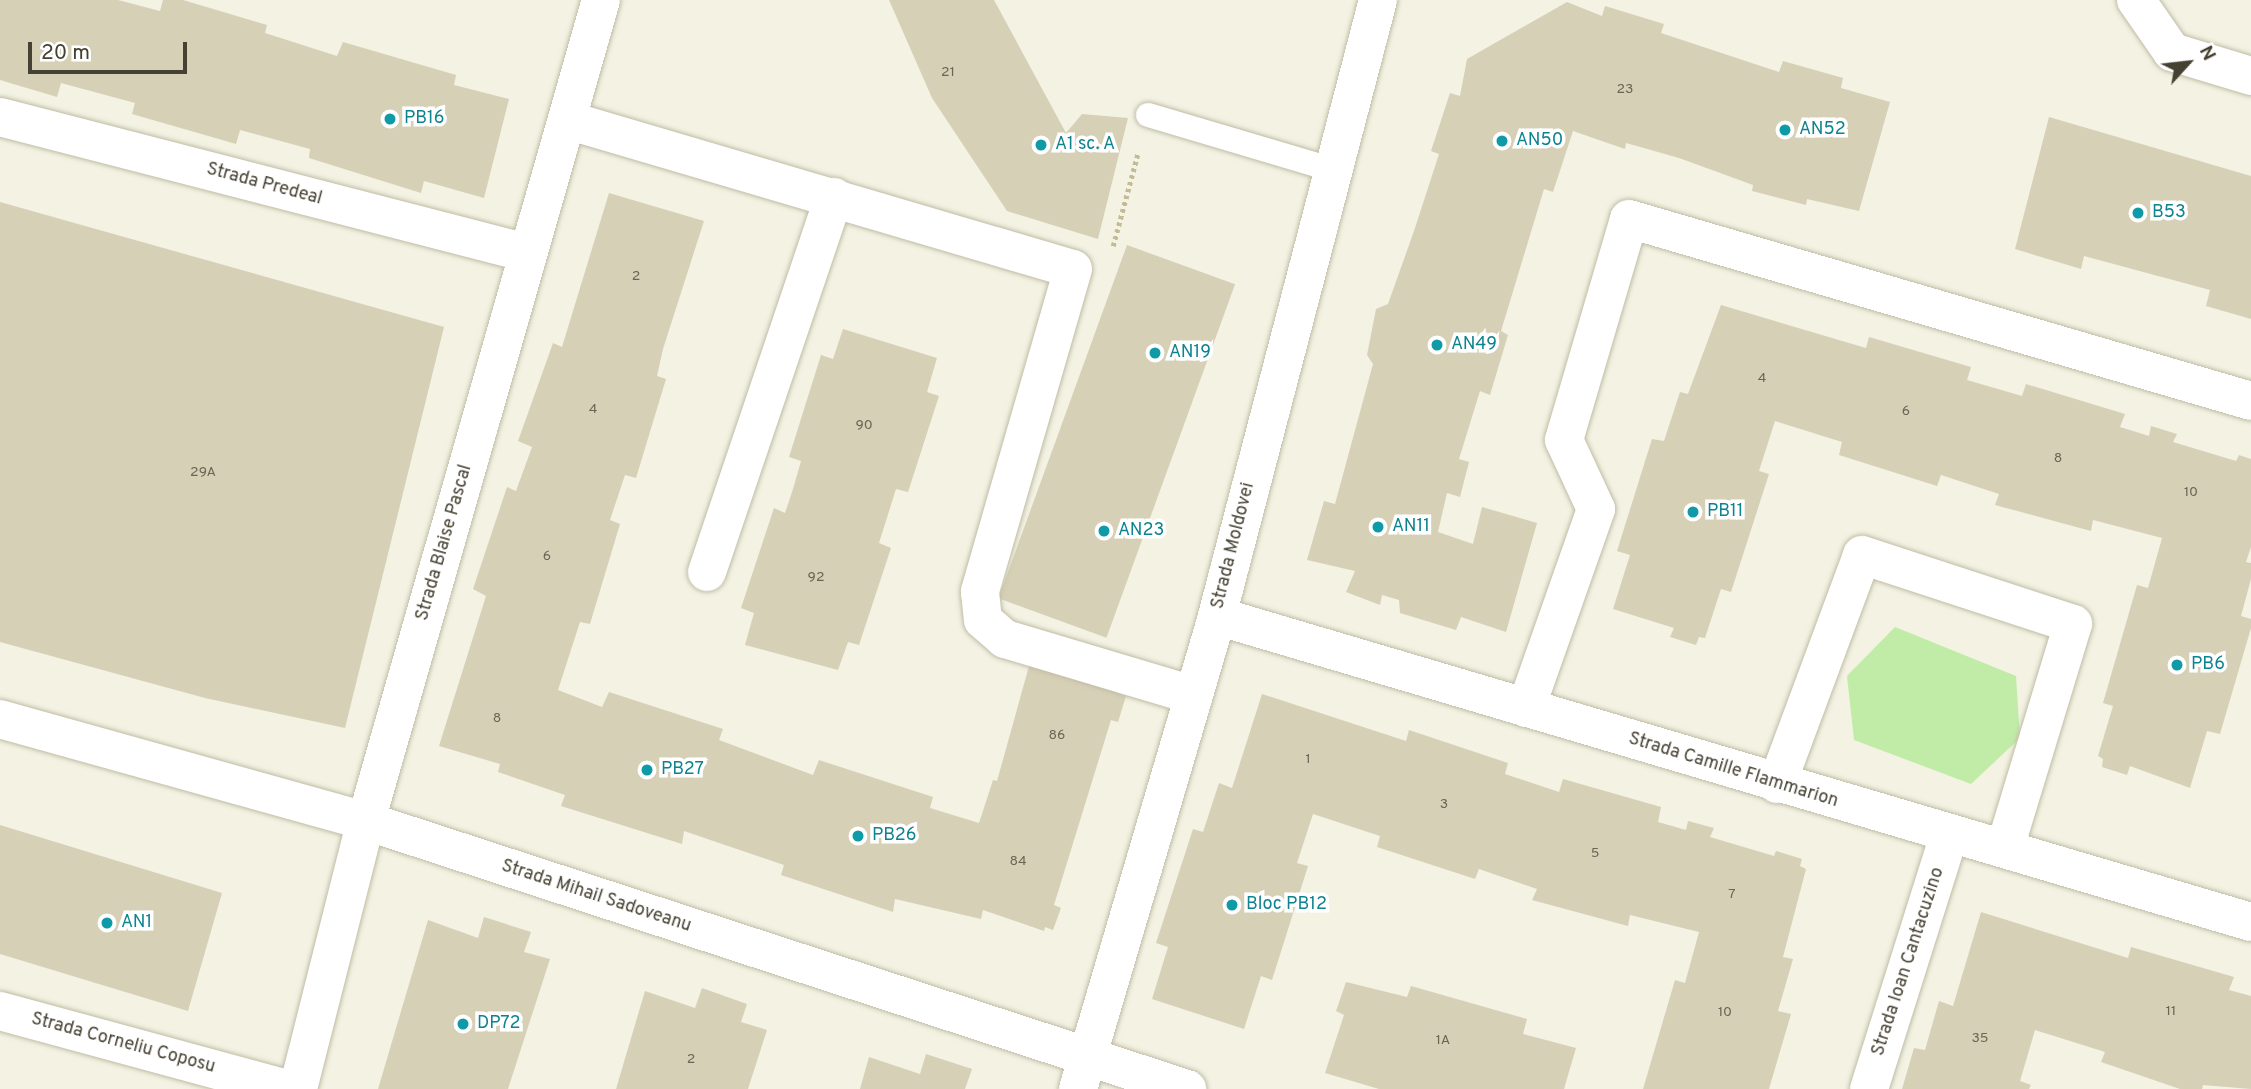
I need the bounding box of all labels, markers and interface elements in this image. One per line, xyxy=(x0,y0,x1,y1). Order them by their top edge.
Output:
scale bar xyxy=(32,28,191,72)
north arrow xyxy=(2153,28,2223,98)
text: 20 m xyxy=(41,40,90,67)
text: N xyxy=(2193,42,2221,65)
house number: 21 xyxy=(941,65,955,81)
house number: 23 xyxy=(1617,82,1633,98)
place label: PB16 xyxy=(404,108,445,130)
marker: PB16 xyxy=(382,111,398,127)
place label: AN52 xyxy=(1799,119,1846,141)
marker: AN52 xyxy=(1777,122,1793,138)
place label: AN50 xyxy=(1516,130,1563,152)
marker: AN50 xyxy=(1494,133,1510,149)
place label: A1 sc. A xyxy=(1055,134,1116,156)
marker: A1 sc. A xyxy=(1033,137,1049,153)
street label: Strada Predeal xyxy=(204,159,324,211)
place label: B53 xyxy=(2152,202,2186,224)
marker: B53 xyxy=(2130,205,2146,221)
house number: 2 xyxy=(632,269,640,285)
place label: AN49 xyxy=(1451,334,1497,356)
marker: AN49 xyxy=(1429,337,1445,353)
place label: AN19 xyxy=(1169,342,1211,364)
marker: AN19 xyxy=(1147,345,1163,361)
house number: 4 xyxy=(1758,371,1766,387)
house number: 4 xyxy=(589,402,597,418)
house number: 6 xyxy=(1902,404,1910,420)
house number: 90 xyxy=(855,418,873,434)
house number: 8 xyxy=(2054,451,2062,467)
street label: Strada Blaise Pascal xyxy=(412,462,478,624)
house number: 29A xyxy=(190,465,216,481)
street label: Strada Moldovei xyxy=(1208,481,1260,611)
house number: 10 xyxy=(2184,485,2198,501)
place label: PB11 xyxy=(1707,501,1744,523)
marker: PB11 xyxy=(1685,504,1701,520)
place label: AN11 xyxy=(1392,516,1430,538)
marker: AN11 xyxy=(1370,519,1386,535)
place label: AN23 xyxy=(1118,520,1164,542)
marker: AN23 xyxy=(1096,523,1112,539)
house number: 6 xyxy=(543,549,551,565)
house number: 92 xyxy=(808,570,824,586)
place label: PB6 xyxy=(2191,654,2225,676)
marker: PB6 xyxy=(2169,657,2185,673)
house number: 8 xyxy=(493,711,501,727)
house number: 86 xyxy=(1049,728,1065,744)
street label: Strada Camille Flammarion xyxy=(1626,729,1840,813)
house number: 1 xyxy=(1305,752,1311,768)
place label: PB27 xyxy=(661,759,704,781)
marker: PB27 xyxy=(639,762,655,778)
house number: 3 xyxy=(1440,797,1448,813)
place label: PB26 xyxy=(872,825,917,847)
marker: PB26 xyxy=(850,828,866,844)
house number: 5 xyxy=(1591,846,1599,862)
house number: 84 xyxy=(1009,854,1027,870)
street label: Strada Mihail Sadoveanu xyxy=(498,856,694,938)
street label: Strada Ioan Cantacuzino xyxy=(1868,865,1950,1059)
house number: 7 xyxy=(1728,887,1736,903)
place label: Bloc PB12 xyxy=(1246,894,1327,916)
marker: Bloc PB12 xyxy=(1224,897,1240,913)
place label: AN1 xyxy=(121,912,152,934)
marker: AN1 xyxy=(99,915,115,931)
house number: 11 xyxy=(2166,1004,2176,1020)
house number: 10 xyxy=(1718,1005,1732,1021)
street label: Strada Corneliu Coposu xyxy=(29,1009,217,1079)
place label: DP72 xyxy=(477,1013,520,1035)
marker: DP72 xyxy=(455,1016,471,1032)
house number: 35 xyxy=(1971,1031,1989,1047)
house number: 1A xyxy=(1436,1033,1450,1049)
house number: 2 xyxy=(687,1052,695,1068)

